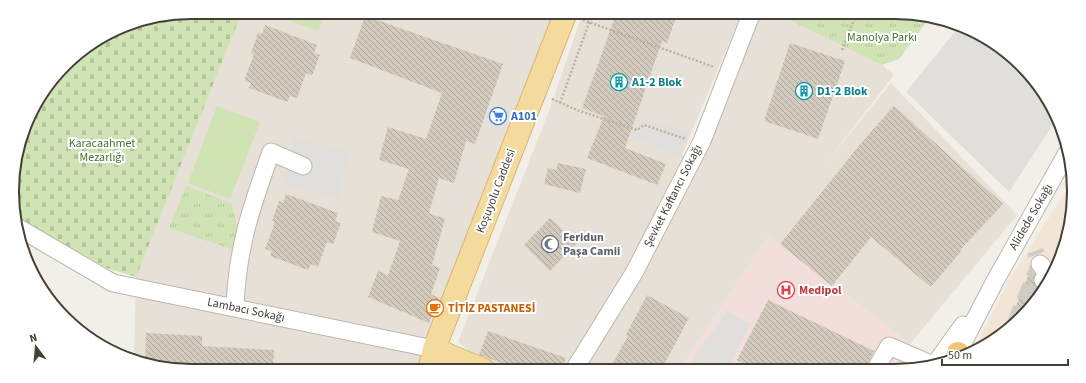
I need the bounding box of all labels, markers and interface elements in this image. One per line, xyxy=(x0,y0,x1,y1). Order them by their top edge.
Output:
park label: Manolya Parkı xyxy=(847,29,917,46)
building icon: A1-2 Blok xyxy=(609,72,629,92)
place label: A1-2 Blok xyxy=(631,74,682,91)
building icon: D1-2 Blok xyxy=(794,81,814,101)
place label: D1-2 Blok xyxy=(817,83,868,100)
supermarket icon: A101 xyxy=(488,106,508,126)
place label: A101 xyxy=(510,108,537,125)
park label: Karacaahmet Mezarlığı xyxy=(69,135,135,166)
street label: Şevket Kaftancı Sokağı xyxy=(640,142,706,250)
street label: Koşuyolu Caddesi xyxy=(472,146,520,236)
street label: Alidede Sokağı xyxy=(1005,181,1057,253)
place label: Feridun Paşa Camii xyxy=(563,229,620,260)
mosque icon: Feridun Paşa Camii xyxy=(540,234,560,254)
hospital icon: Medipol xyxy=(776,280,796,300)
place label: Medipol xyxy=(799,282,842,299)
street label: Lambacı Sokağı xyxy=(206,293,286,327)
cafe icon: TİTİZ PASTANESİ xyxy=(425,298,445,318)
place label: TİTİZ PASTANESİ xyxy=(448,300,535,317)
north arrow xyxy=(16,327,56,367)
text: N xyxy=(28,330,39,346)
scale bar xyxy=(942,341,1068,367)
text: 50 m xyxy=(948,347,972,364)

